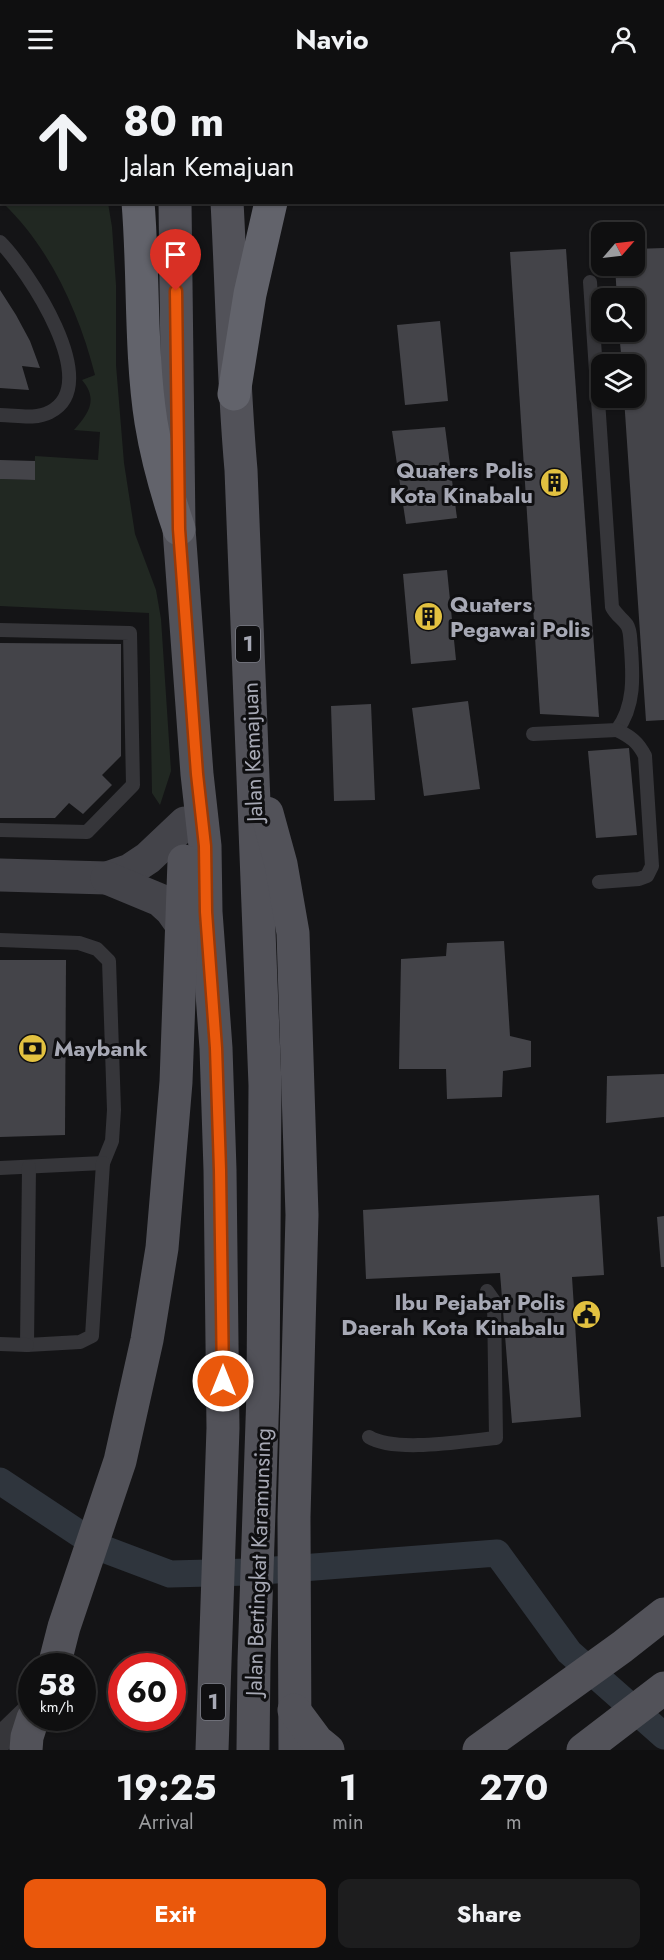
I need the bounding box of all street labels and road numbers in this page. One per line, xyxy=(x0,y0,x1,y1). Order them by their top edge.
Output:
road number: 1 xyxy=(236,626,260,662)
street label: Jalan Kemajuan xyxy=(234,682,271,825)
street label: Jalan Bertingkat Karamunsing xyxy=(237,1427,279,1700)
road number: 1 xyxy=(201,1684,225,1720)

